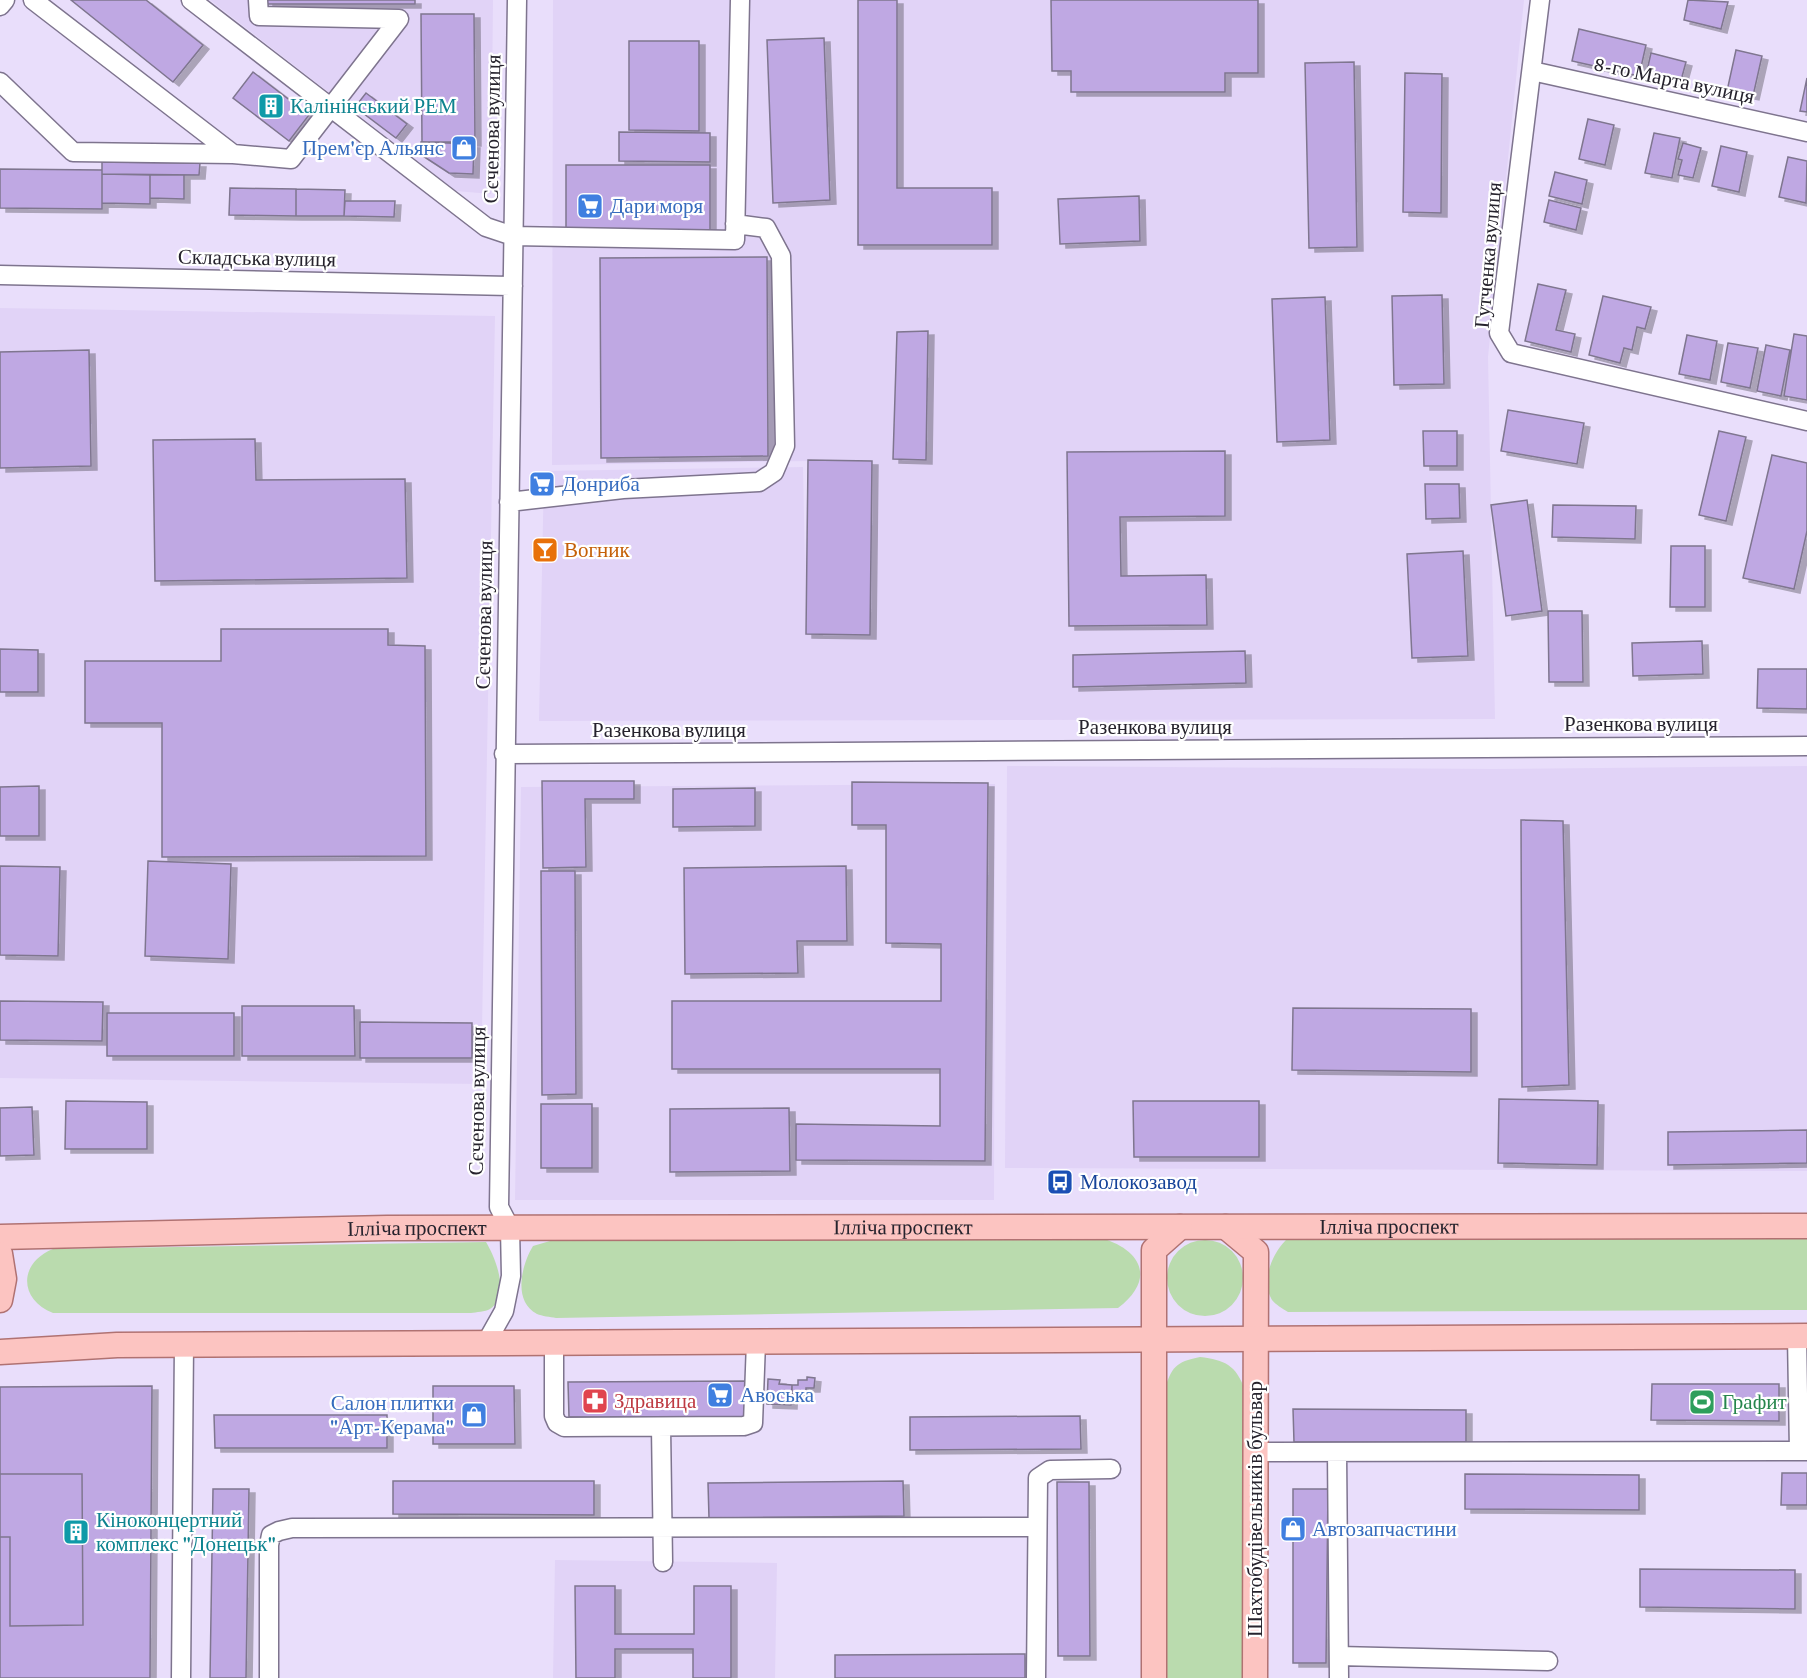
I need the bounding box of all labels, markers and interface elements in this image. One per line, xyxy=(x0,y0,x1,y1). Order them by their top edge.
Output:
street label: 8-го Марта вулиця xyxy=(1591,51,1757,109)
street label: Сєченова вулиця xyxy=(479,54,505,204)
building icon: Калінінський РЕМ xyxy=(256,91,286,121)
place label: Калінінський РЕМ xyxy=(290,94,457,118)
shop icon: Прем'єр Альянс xyxy=(449,133,479,163)
place label: Прем'єр Альянс xyxy=(302,136,444,160)
street label: Гутченка вулиця xyxy=(1470,181,1506,329)
supermarket icon: Дари моря xyxy=(575,191,605,221)
place label: Дари моря xyxy=(610,194,704,218)
street label: Складська вулиця xyxy=(178,245,337,271)
supermarket icon: Донриба xyxy=(527,469,557,499)
place label: Донриба xyxy=(562,472,640,496)
bar icon: Вогник xyxy=(530,535,560,565)
place label: Вогник xyxy=(564,538,631,562)
street label: Сєченова вулиця xyxy=(471,540,497,690)
street label: Разенкова вулиця xyxy=(1564,712,1718,736)
street label: Разенкова вулиця xyxy=(1078,715,1232,739)
street label: Разенкова вулиця xyxy=(592,718,746,742)
street label: Сєченова вулиця xyxy=(464,1026,490,1176)
bus stop icon: Молокозавод xyxy=(1045,1167,1075,1197)
place label: Молокозавод xyxy=(1080,1170,1197,1194)
street label: Ілліча проспект xyxy=(1319,1214,1459,1239)
street label: Ілліча проспект xyxy=(833,1215,973,1239)
street label: Ілліча проспект xyxy=(347,1216,487,1241)
supermarket icon: Авоська xyxy=(705,1380,735,1410)
street label: Шахтобудівельників бульвар xyxy=(1243,1381,1267,1637)
place label: Авоська xyxy=(740,1383,815,1407)
pharmacy icon: Здравица xyxy=(580,1386,610,1416)
sports icon: Графит xyxy=(1687,1387,1717,1417)
place label: Здравица xyxy=(614,1389,697,1413)
place label: Графит xyxy=(1722,1390,1787,1414)
place label: Салон плитки "Арт-Керама" xyxy=(330,1391,454,1439)
shop icon: Салон плитки "Арт-Керама" xyxy=(459,1400,489,1430)
place label: Кіноконцертний комплекс "Донецьк" xyxy=(96,1508,276,1556)
shop icon: Автозапчастини xyxy=(1278,1514,1308,1544)
building icon: Кіноконцертний комплекс "Донецьк" xyxy=(61,1517,91,1547)
place label: Автозапчастини xyxy=(1312,1517,1457,1541)

